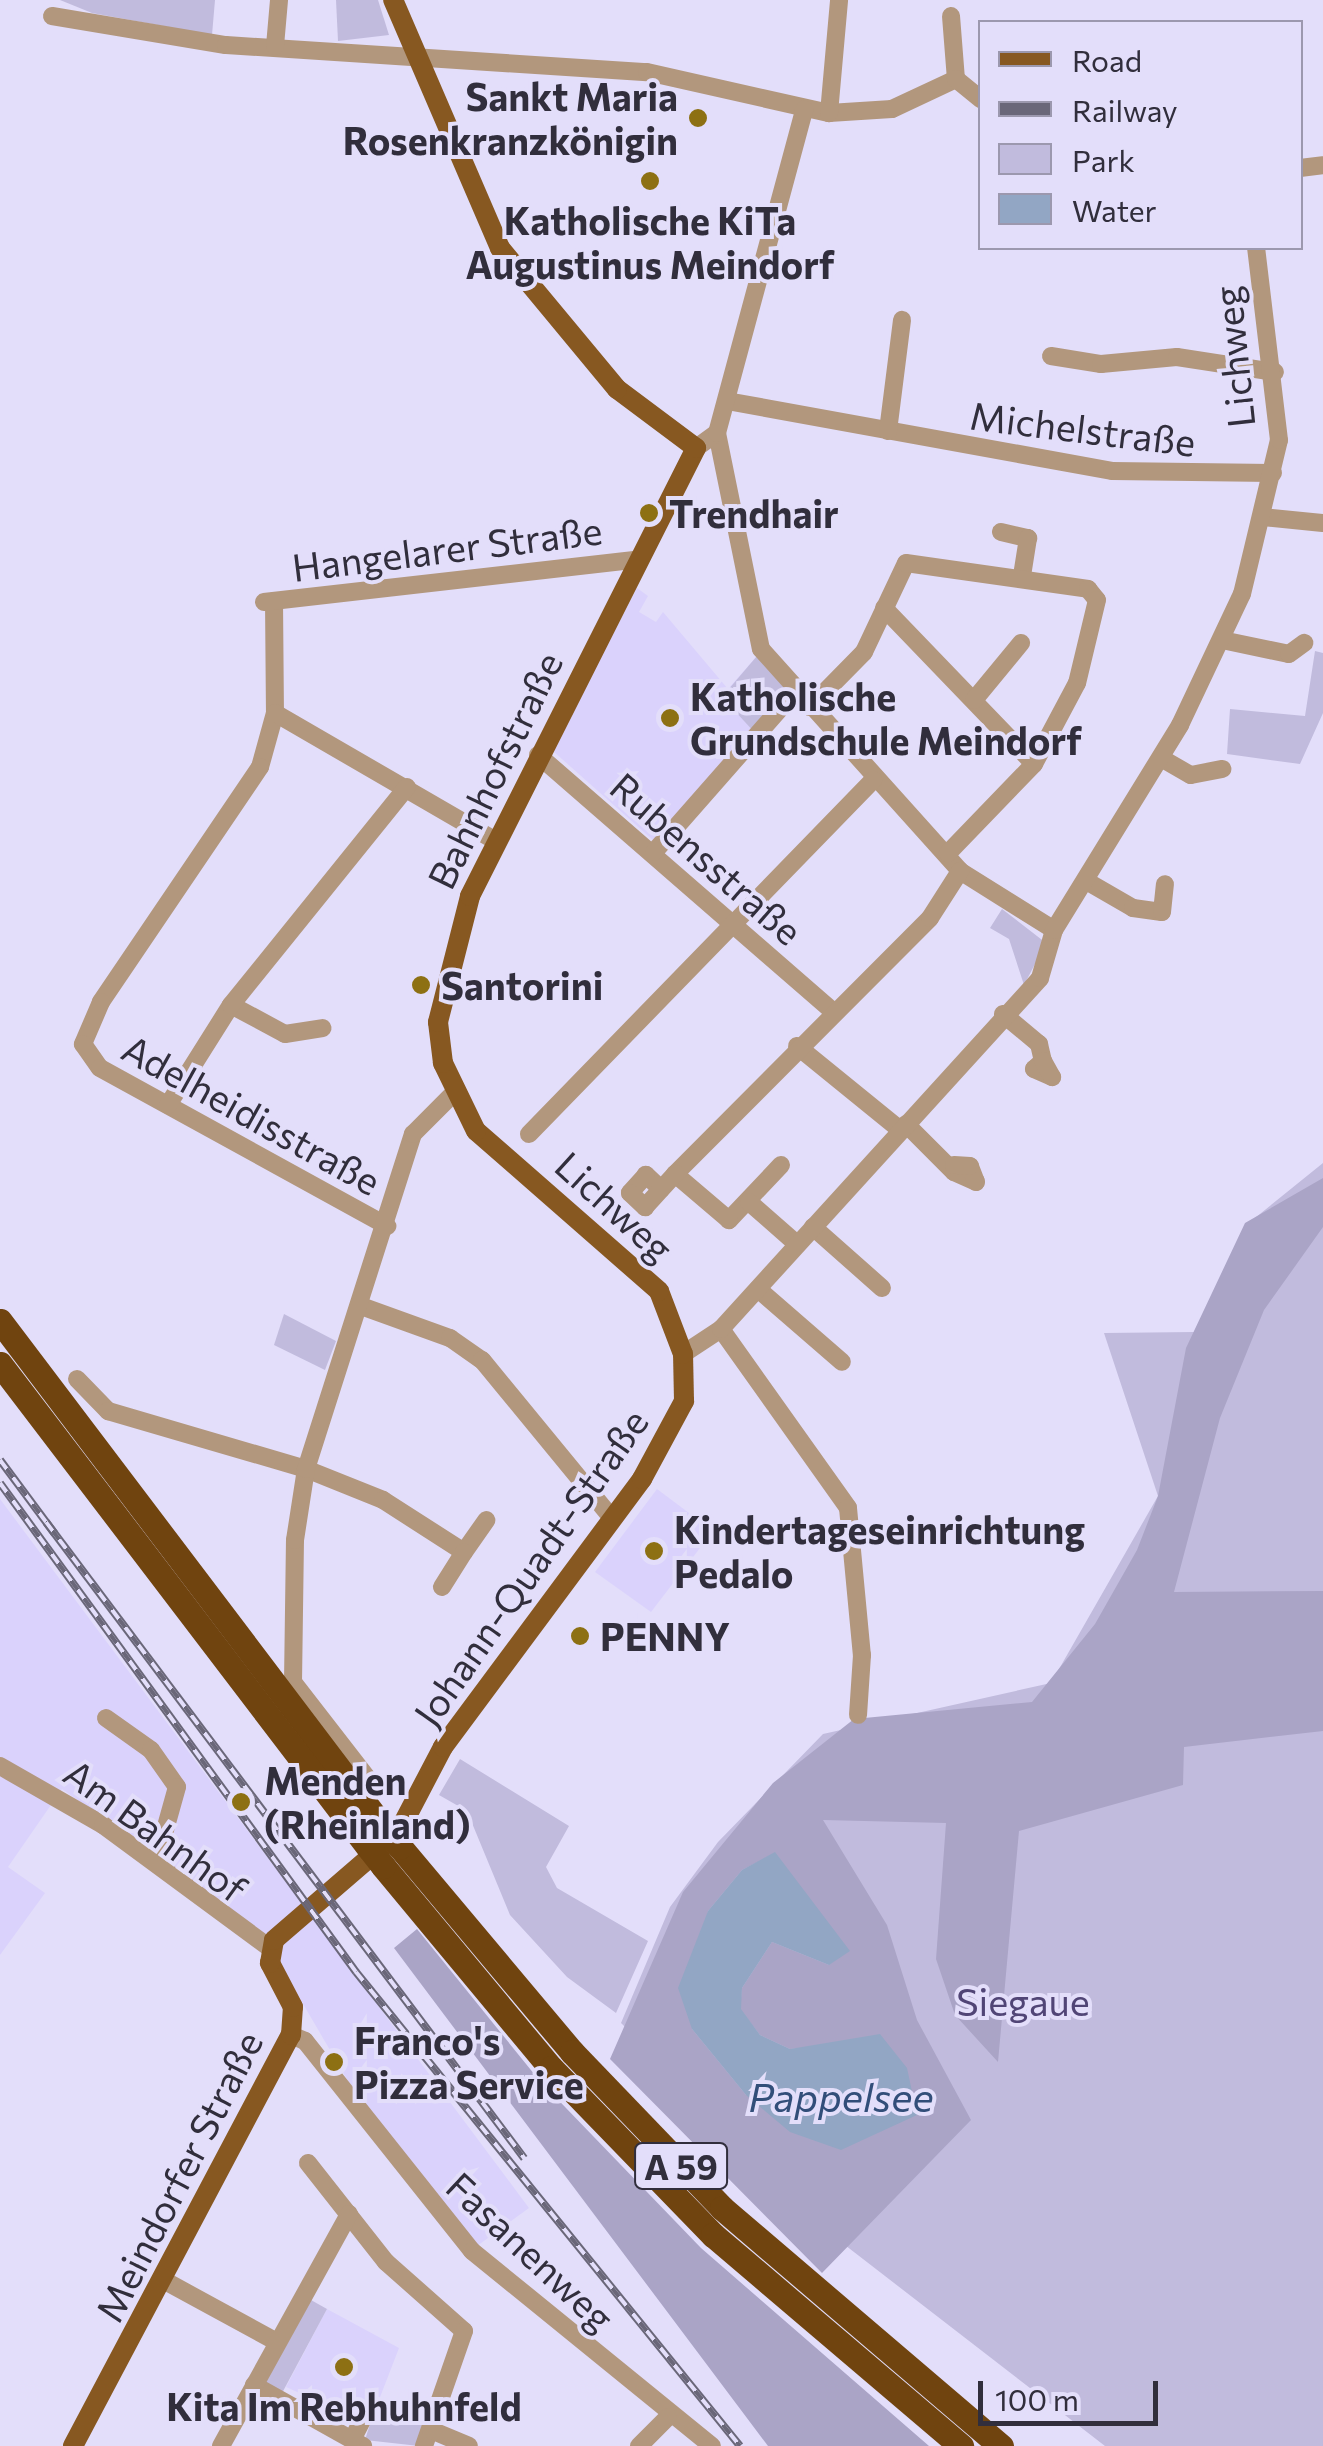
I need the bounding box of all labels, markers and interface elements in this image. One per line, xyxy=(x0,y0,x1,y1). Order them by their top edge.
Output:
legend xyxy=(978,20,1303,250)
text: Road xyxy=(1072,41,1142,78)
place label: Sankt Maria Rosenkranzkönigin xyxy=(343,73,678,162)
text: Railway xyxy=(1072,91,1178,128)
marker: Sankt Maria Rosenkranzkönigin xyxy=(687,107,709,129)
text: Park xyxy=(1072,141,1135,178)
marker: Katholische KiTa Augustinus Meindorf xyxy=(639,170,661,192)
text: Water xyxy=(1072,191,1157,228)
place label: Katholische KiTa Augustinus Meindorf xyxy=(465,197,835,286)
street label: Lichweg xyxy=(1203,284,1263,430)
street label: Michelstraße xyxy=(968,392,1198,464)
place label: Trendhair xyxy=(669,490,839,536)
marker: Trendhair xyxy=(638,502,660,524)
street label: Hangelarer Straße xyxy=(289,506,605,590)
street label: Bahnhofstraße xyxy=(417,644,571,896)
place label: Katholische Grundschule Meindorf xyxy=(690,673,1082,762)
marker: Katholische Grundschule Meindorf xyxy=(659,707,681,729)
street label: Rubensstraße xyxy=(602,763,812,953)
place label: Santorini xyxy=(441,962,603,1008)
marker: Santorini xyxy=(410,974,432,996)
street label: Adelheidisstraße xyxy=(115,1024,389,1204)
street label: Lichweg xyxy=(547,1142,683,1270)
street label: Johann-Quadt-Straße xyxy=(403,1400,657,1734)
place label: Kindertageseinrichtung Pedalo xyxy=(674,1506,1085,1596)
marker: Kindertageseinrichtung Pedalo xyxy=(643,1540,665,1562)
place label: PENNY xyxy=(600,1613,730,1659)
marker: PENNY xyxy=(569,1625,591,1647)
street label: Am Bahnhof xyxy=(56,1749,256,1911)
place label: Menden (Rheinland) xyxy=(264,1757,471,1846)
marker: Menden (Rheinland) xyxy=(228,1789,254,1815)
park label: Siegaue xyxy=(956,1978,1090,2024)
place label: Franco's Pizza Service xyxy=(354,2017,584,2106)
street label: Meindorfer Straße xyxy=(85,2023,271,2329)
marker: Franco's Pizza Service xyxy=(323,2051,345,2073)
water label: Pappelsee xyxy=(748,2072,934,2120)
road number: A 59 xyxy=(634,2136,728,2196)
street label: Fasanenweg xyxy=(438,2162,624,2340)
marker: Kita Im Rebhuhnfeld xyxy=(333,2356,355,2378)
scale bar xyxy=(983,2361,1163,2423)
text: 100 m xyxy=(995,2380,1079,2417)
place label: Kita Im Rebhuhnfeld xyxy=(166,2383,522,2429)

